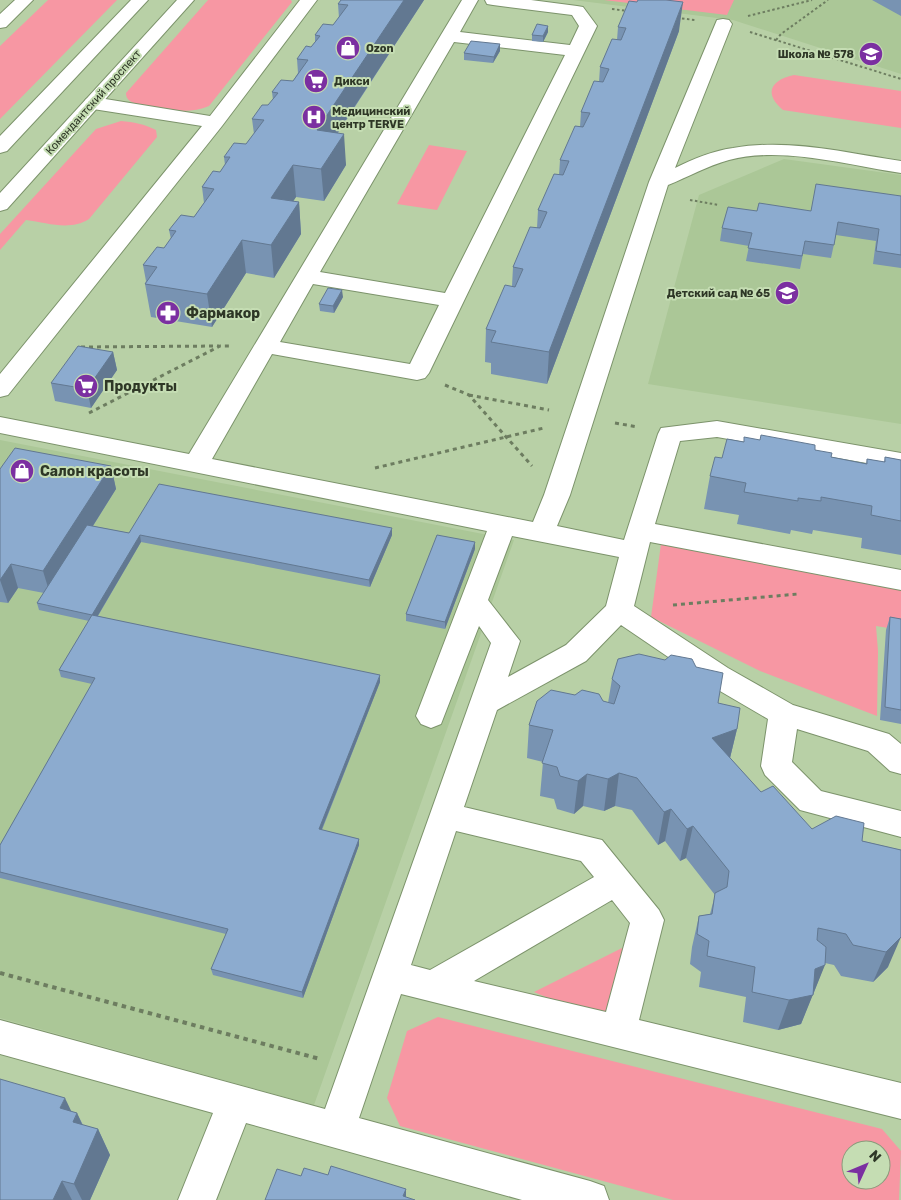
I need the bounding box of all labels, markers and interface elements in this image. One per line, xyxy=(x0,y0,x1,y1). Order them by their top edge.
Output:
shop icon: Ozon xyxy=(335,35,361,61)
school or university icon: Школа № 578 xyxy=(858,41,884,67)
place label: Ozon xyxy=(366,42,394,55)
street label: Комендантский проспект xyxy=(43,47,144,157)
place label: Школа № 578 xyxy=(778,48,854,61)
supermarket icon: Дикси xyxy=(303,68,329,94)
place label: Дикси xyxy=(334,75,370,88)
hospital icon: Медицинский центр TERVE xyxy=(301,104,327,130)
place label: Медицинский центр TERVE xyxy=(332,105,410,131)
school or university icon: Детский сад № 65 xyxy=(774,280,800,306)
place label: Детский сад № 65 xyxy=(667,287,770,300)
pharmacy icon: Фармакор xyxy=(155,300,181,326)
place label: Фармакор xyxy=(186,305,260,322)
supermarket icon: Продукты xyxy=(73,373,99,399)
place label: Продукты xyxy=(104,378,177,395)
shop icon: Салон красоты xyxy=(9,458,35,484)
place label: Салон красоты xyxy=(40,463,149,480)
north arrow xyxy=(841,1140,891,1190)
text: N xyxy=(865,1147,885,1166)

